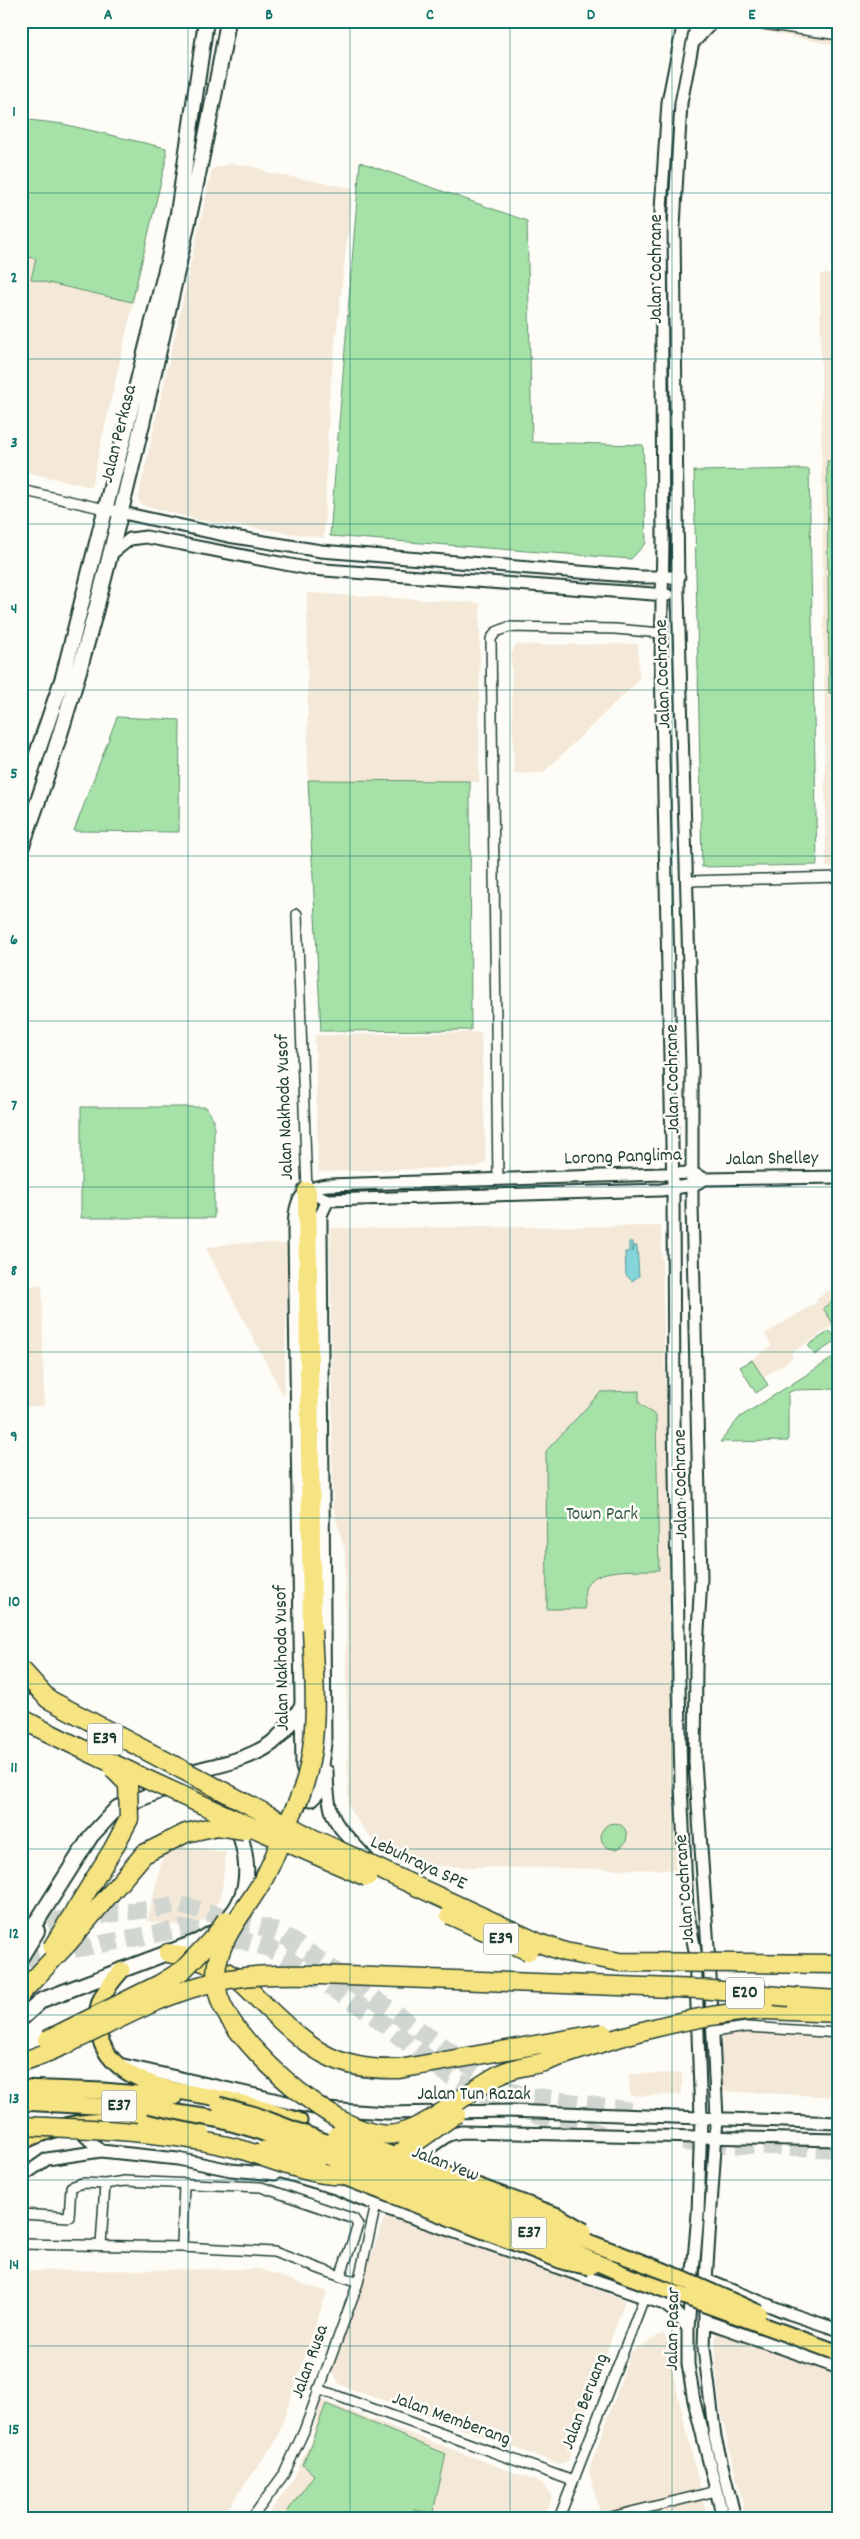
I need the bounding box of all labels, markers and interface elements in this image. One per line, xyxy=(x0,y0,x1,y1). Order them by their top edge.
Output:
text: A xyxy=(104,4,113,27)
text: B xyxy=(265,4,273,27)
text: C xyxy=(426,4,434,27)
text: D xyxy=(587,4,596,27)
text: E xyxy=(748,4,756,27)
text: 1 xyxy=(12,101,16,124)
street label: Jalan Cochrane xyxy=(644,214,671,324)
text: 2 xyxy=(11,267,18,290)
street label: Jalan Perkasa xyxy=(95,381,145,486)
text: 3 xyxy=(10,432,18,455)
text: 4 xyxy=(11,598,17,621)
street label: Jalan Cochrane xyxy=(649,619,679,729)
text: 5 xyxy=(10,763,18,786)
text: 6 xyxy=(10,929,18,952)
street label: Jalan Cochrane xyxy=(660,1024,688,1134)
street label: Jalan Nakhoda Yusof xyxy=(270,1032,302,1180)
text: 7 xyxy=(11,1095,17,1118)
street label: Lorong Panglima xyxy=(564,1142,683,1174)
street label: Jalan Shelley xyxy=(725,1146,819,1174)
text: 8 xyxy=(11,1260,18,1283)
text: 9 xyxy=(10,1426,18,1449)
street label: Jalan Cochrane xyxy=(668,1429,696,1539)
park label: Town Park xyxy=(566,1502,638,1529)
street label: Jalan Nakhoda Yusof xyxy=(268,1583,298,1731)
text: 10 xyxy=(8,1591,20,1614)
road number: E39 xyxy=(88,1724,122,1755)
text: 11 xyxy=(10,1757,18,1780)
street label: Lebuhraya SPE xyxy=(365,1830,471,1898)
street label: Jalan Cochrane xyxy=(669,1833,703,1945)
text: 12 xyxy=(9,1923,19,1946)
road number: E39 xyxy=(484,1924,518,1955)
road number: E20 xyxy=(726,1978,764,2009)
street label: Jalan Tun Razak xyxy=(417,2082,531,2109)
text: 13 xyxy=(9,2088,19,2111)
road number: E37 xyxy=(102,2090,136,2122)
street label: Jalan Yew xyxy=(408,2140,482,2190)
road number: E37 xyxy=(512,2218,546,2248)
text: 14 xyxy=(9,2254,19,2277)
street label: Jalan Pasar xyxy=(660,2287,688,2371)
street label: Jalan Rusa xyxy=(285,2320,337,2403)
street label: Jalan Beruang xyxy=(555,2350,617,2454)
street label: Jalan Memberang xyxy=(388,2386,514,2454)
text: 15 xyxy=(9,2419,19,2442)

